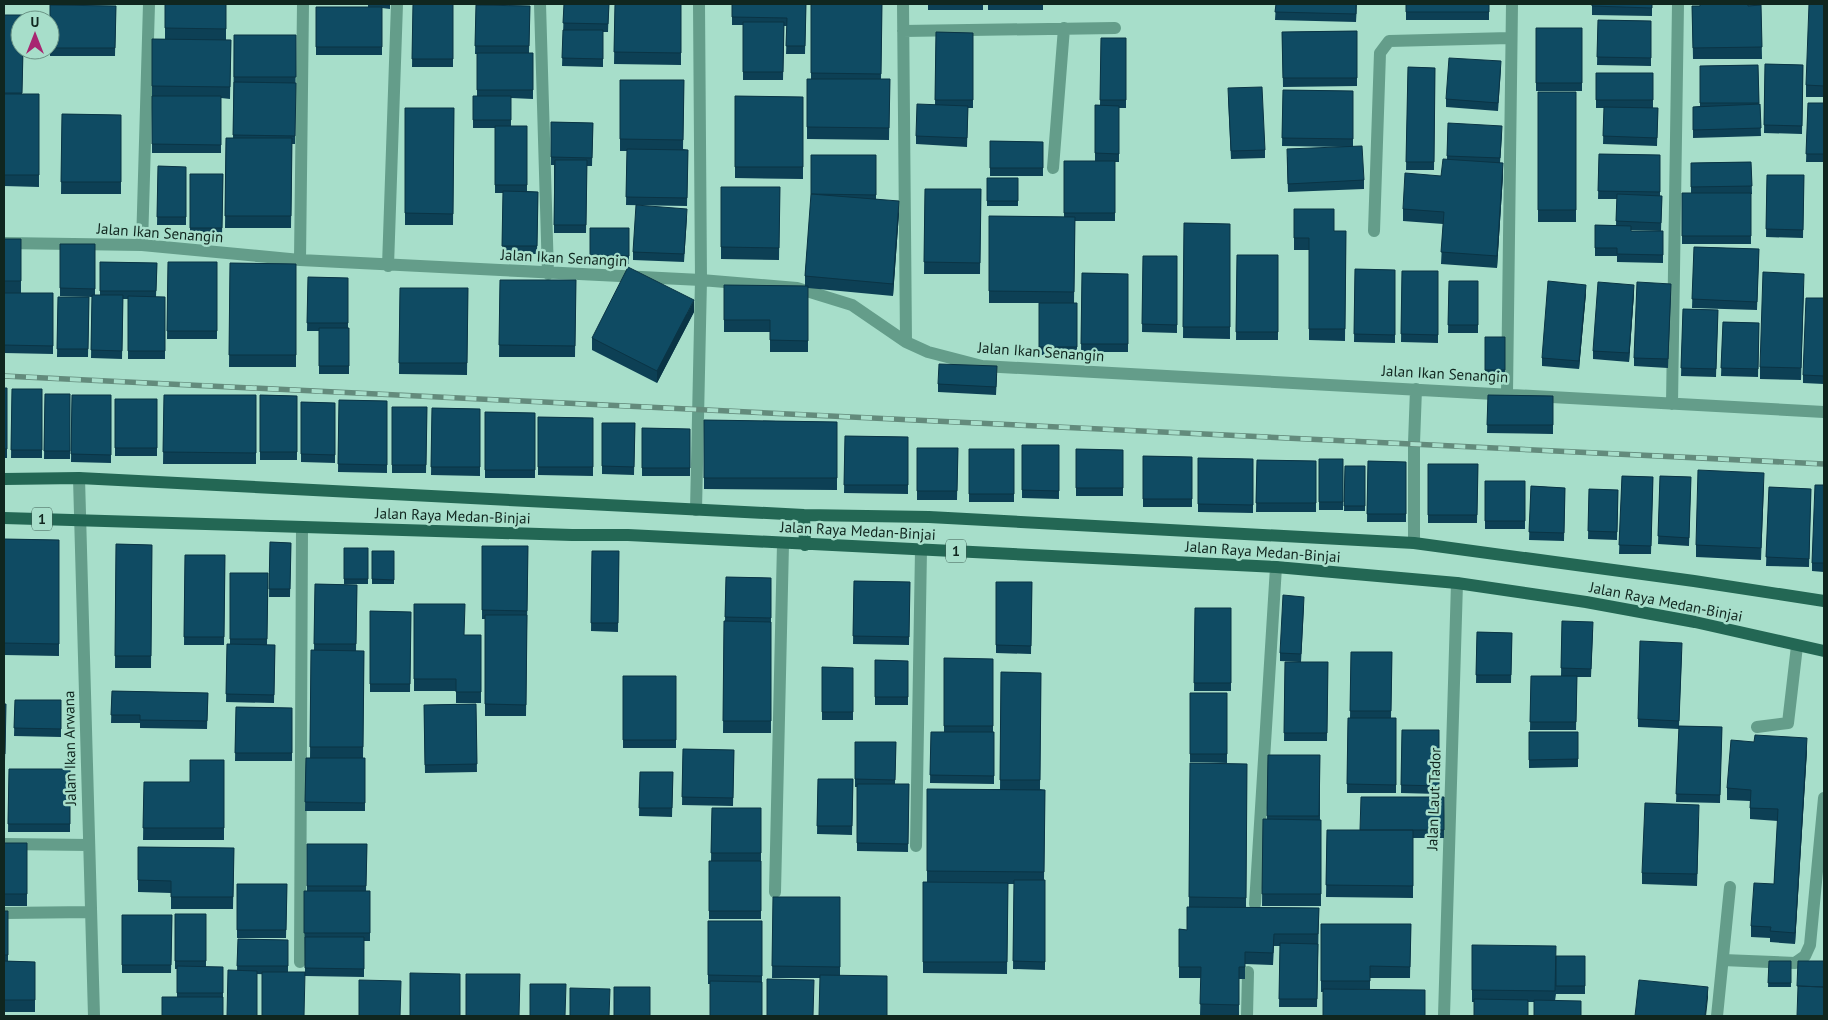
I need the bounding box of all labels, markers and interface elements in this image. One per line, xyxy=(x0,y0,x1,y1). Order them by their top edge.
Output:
north arrow xyxy=(10,10,60,60)
text: U xyxy=(31,13,39,31)
street label: Jalan Ikan Senangin xyxy=(95,219,224,246)
street label: Jalan Ikan Senangin xyxy=(499,245,628,270)
street label: Jalan Ikan Senangin xyxy=(976,338,1105,365)
street label: Jalan Ikan Senangin xyxy=(1380,361,1509,386)
street label: Jalan Raya Medan-Binjai xyxy=(374,503,531,528)
road number: 1 xyxy=(32,508,52,530)
street label: Jalan Raya Medan-Binjai xyxy=(779,517,936,544)
street label: Jalan Raya Medan-Binjai xyxy=(1184,537,1341,566)
road number: 1 xyxy=(946,540,966,562)
street label: Jalan Raya Medan-Binjai xyxy=(1587,577,1744,626)
street label: Jalan Ikan Arwana xyxy=(59,691,80,806)
street label: Jalan Laut Tador xyxy=(1422,747,1445,852)

